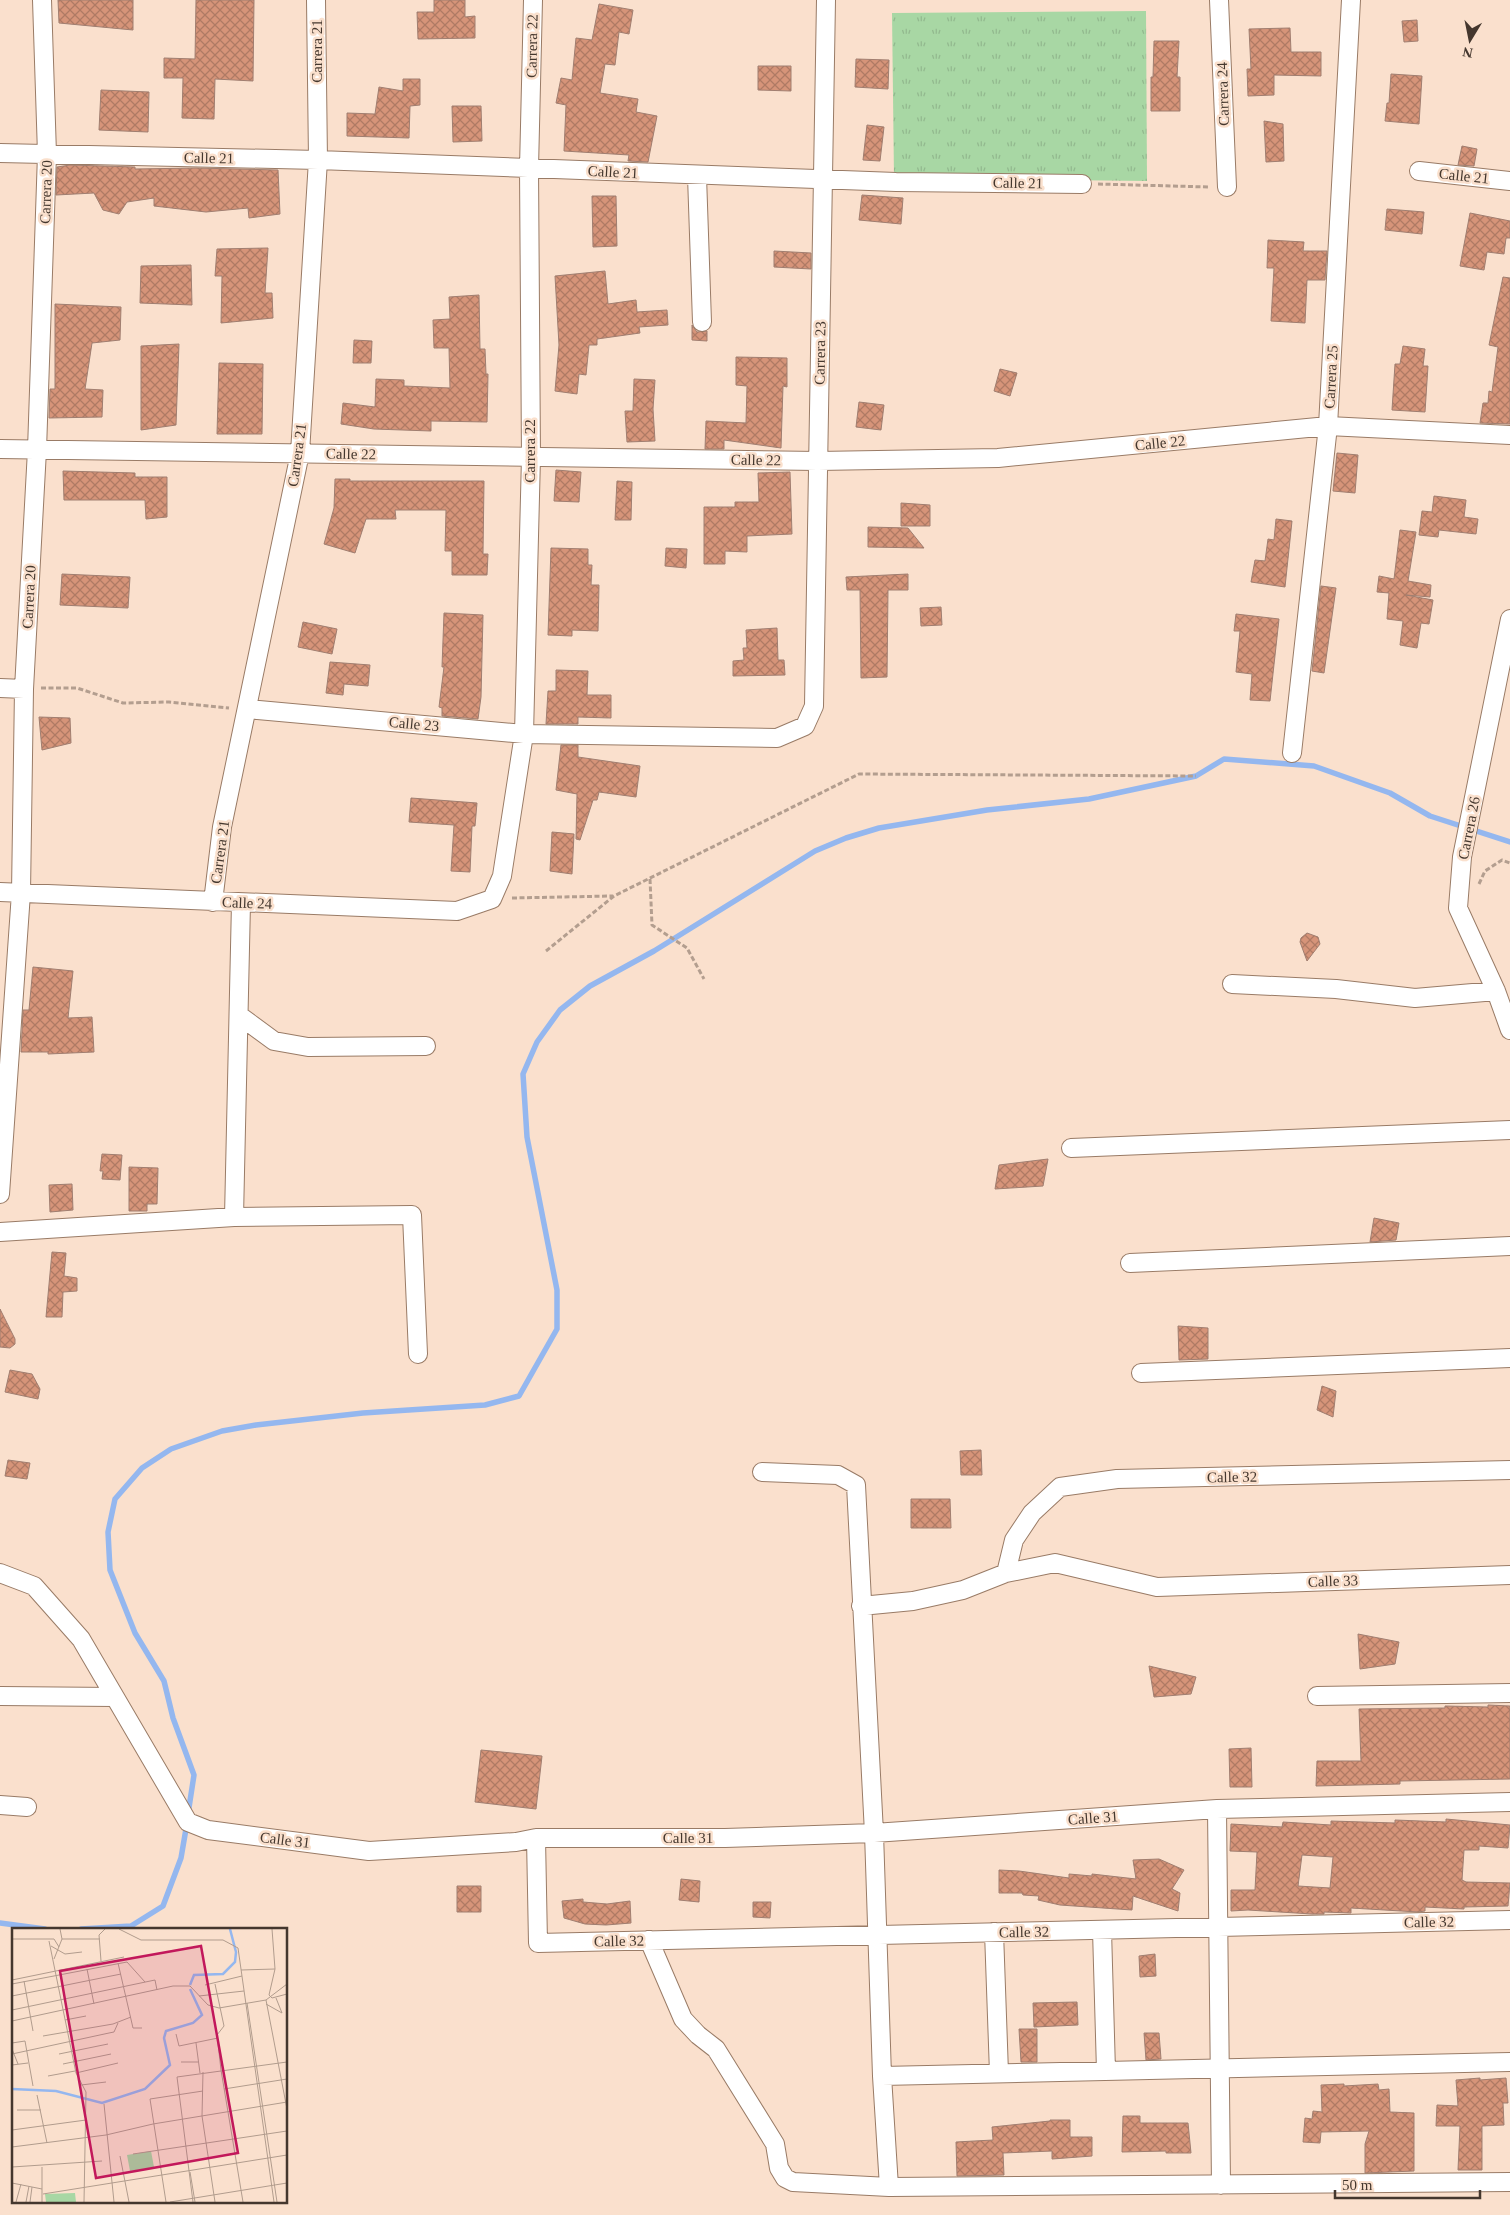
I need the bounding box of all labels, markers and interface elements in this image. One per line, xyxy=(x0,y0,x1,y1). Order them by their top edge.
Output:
street label: Carrera 22 xyxy=(523,14,541,78)
north arrow xyxy=(1445,15,1495,65)
street label: Carrera 21 xyxy=(309,19,325,83)
text: N xyxy=(1462,44,1474,61)
street label: Carrera 24 xyxy=(1214,61,1232,126)
street label: Calle 21 xyxy=(184,150,234,166)
street label: Carrera 20 xyxy=(37,160,55,224)
street label: Calle 21 xyxy=(587,163,639,181)
street label: Calle 21 xyxy=(1438,165,1490,187)
street label: Calle 21 xyxy=(993,175,1043,191)
street label: Carrera 23 xyxy=(811,321,829,385)
street label: Carrera 25 xyxy=(1321,345,1341,409)
street label: Carrera 22 xyxy=(522,419,538,483)
street label: Carrera 21 xyxy=(285,422,309,488)
street label: Calle 22 xyxy=(1134,432,1186,454)
street label: Calle 22 xyxy=(326,446,376,462)
street label: Calle 22 xyxy=(731,452,781,468)
street label: Carrera 20 xyxy=(19,565,39,629)
street label: Calle 23 xyxy=(388,714,440,734)
street label: Carrera 26 xyxy=(1455,795,1483,861)
street label: Carrera 21 xyxy=(208,819,232,885)
street label: Calle 24 xyxy=(222,894,273,912)
street label: Calle 32 xyxy=(1207,1469,1257,1485)
street label: Calle 33 xyxy=(1308,1572,1358,1590)
street label: Calle 31 xyxy=(1067,1808,1119,1828)
street label: Calle 31 xyxy=(259,1829,311,1851)
street label: Calle 31 xyxy=(663,1830,713,1846)
street label: Calle 32 xyxy=(1404,1914,1454,1930)
street label: Calle 32 xyxy=(999,1924,1049,1940)
inset map xyxy=(12,1928,288,2202)
street label: Calle 32 xyxy=(594,1933,644,1949)
scale bar xyxy=(1335,2168,1480,2200)
text: 50 m xyxy=(1342,2177,1373,2193)

